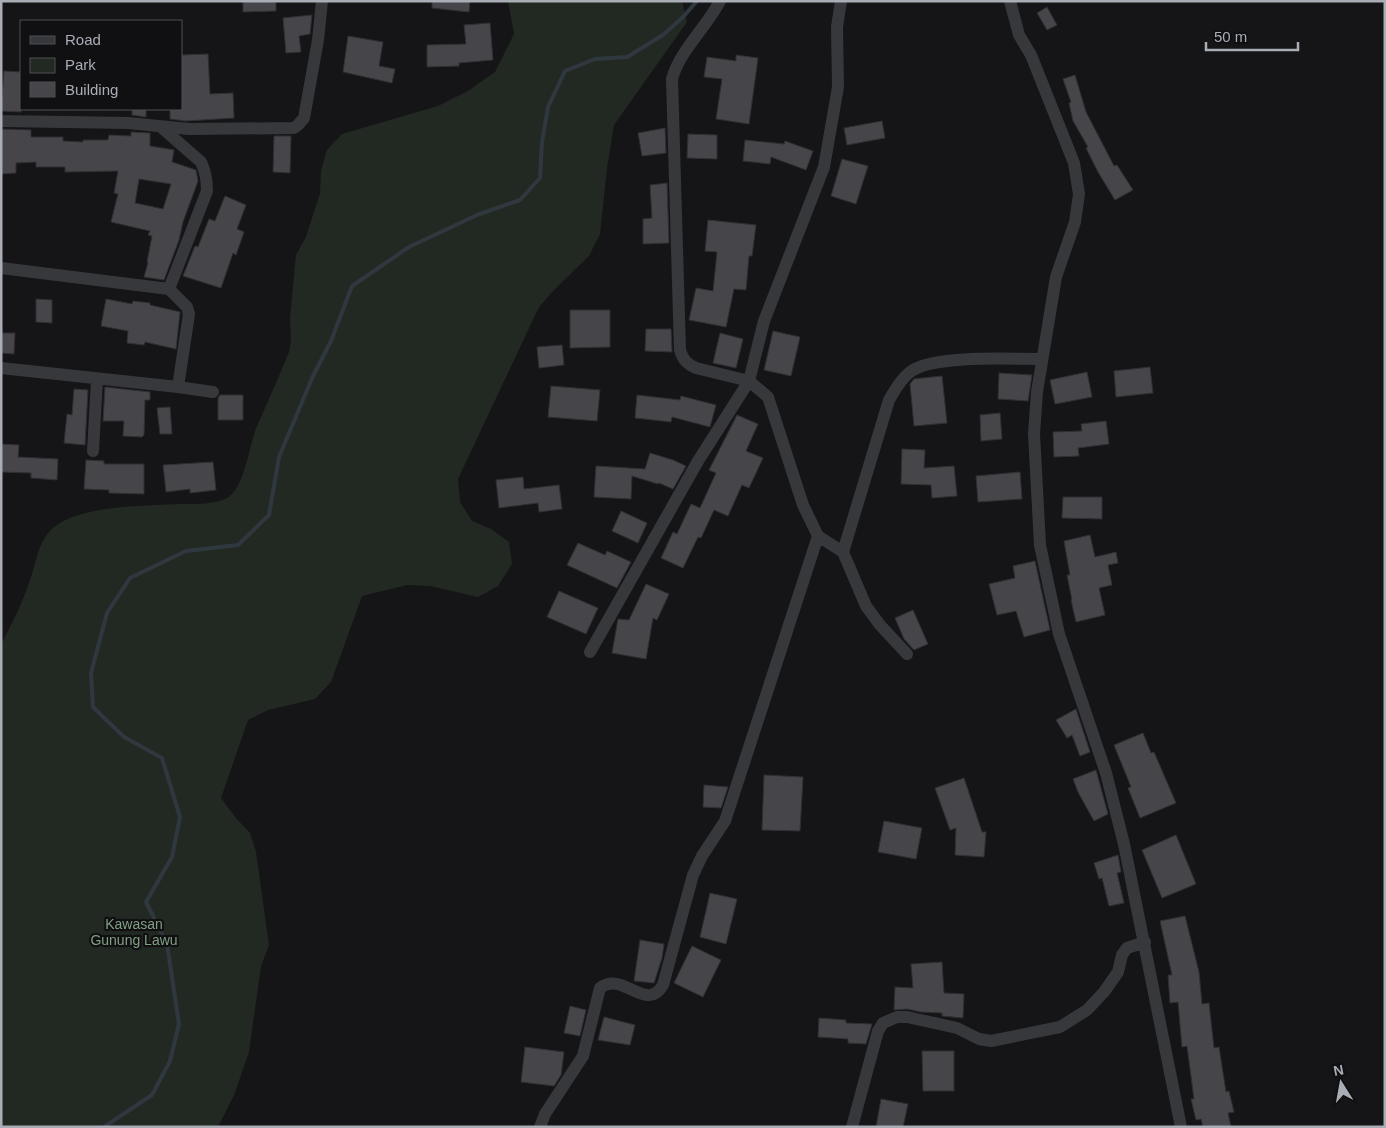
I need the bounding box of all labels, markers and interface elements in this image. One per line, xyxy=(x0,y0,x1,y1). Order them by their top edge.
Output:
legend xyxy=(20,20,182,110)
scale bar xyxy=(1206,20,1298,52)
text: 50 m xyxy=(1214,28,1247,45)
text: Road xyxy=(65,31,101,48)
text: Park xyxy=(65,56,96,73)
text: Building xyxy=(65,81,118,98)
park label: Kawasan Gunung Lawu xyxy=(90,916,178,948)
north arrow xyxy=(1316,1058,1366,1108)
text: N xyxy=(1332,1061,1345,1079)

